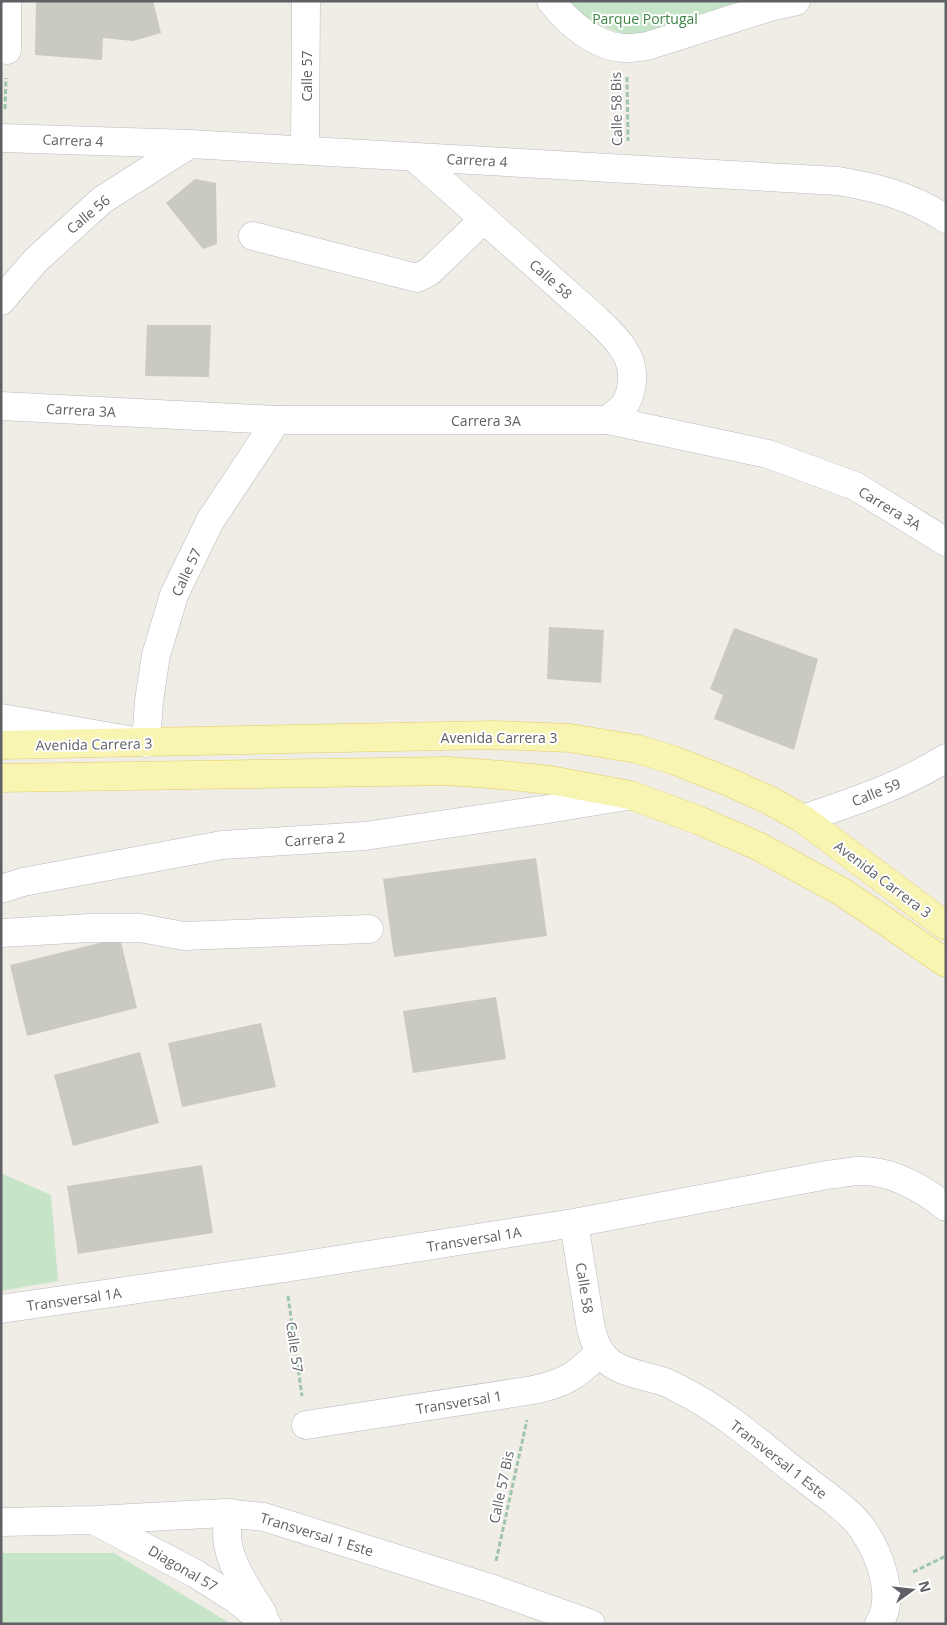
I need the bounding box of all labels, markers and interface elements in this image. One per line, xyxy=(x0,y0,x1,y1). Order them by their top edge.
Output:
park label: Parque Portugal xyxy=(592,9,698,28)
street label: Calle 57 xyxy=(297,50,316,102)
street label: Calle 58 Bis xyxy=(606,71,626,146)
street label: Carrera 4 xyxy=(42,129,104,151)
street label: Carrera 4 xyxy=(446,149,508,171)
street label: Calle 56 xyxy=(62,190,114,238)
street label: Calle 58 xyxy=(526,255,576,303)
street label: Carrera 3A xyxy=(46,399,117,421)
street label: Carrera 3A xyxy=(451,411,521,430)
street label: Carrera 3A xyxy=(855,482,925,534)
street label: Calle 57 xyxy=(167,545,205,599)
street label: Avenida Carrera 3 xyxy=(441,728,557,747)
street label: Avenida Carrera 3 xyxy=(35,733,153,755)
street label: Calle 59 xyxy=(849,774,903,810)
street label: Carrera 2 xyxy=(284,827,346,851)
street label: Avenida Carrera 3 xyxy=(831,836,935,922)
street label: Transversal 1A xyxy=(425,1222,523,1256)
street label: Calle 58 xyxy=(572,1261,598,1315)
street label: Transversal 1A xyxy=(25,1283,123,1315)
street label: Calle 57 xyxy=(282,1320,308,1374)
street label: Transversal 1 xyxy=(415,1386,503,1418)
street label: Transversal 1 Este xyxy=(727,1415,831,1503)
street label: Calle 57 Bis xyxy=(484,1448,518,1525)
street label: Transversal 1 Este xyxy=(258,1508,376,1560)
street label: Diagonal 57 xyxy=(145,1541,221,1595)
north arrow xyxy=(887,1565,937,1615)
text: N xyxy=(914,1579,936,1594)

